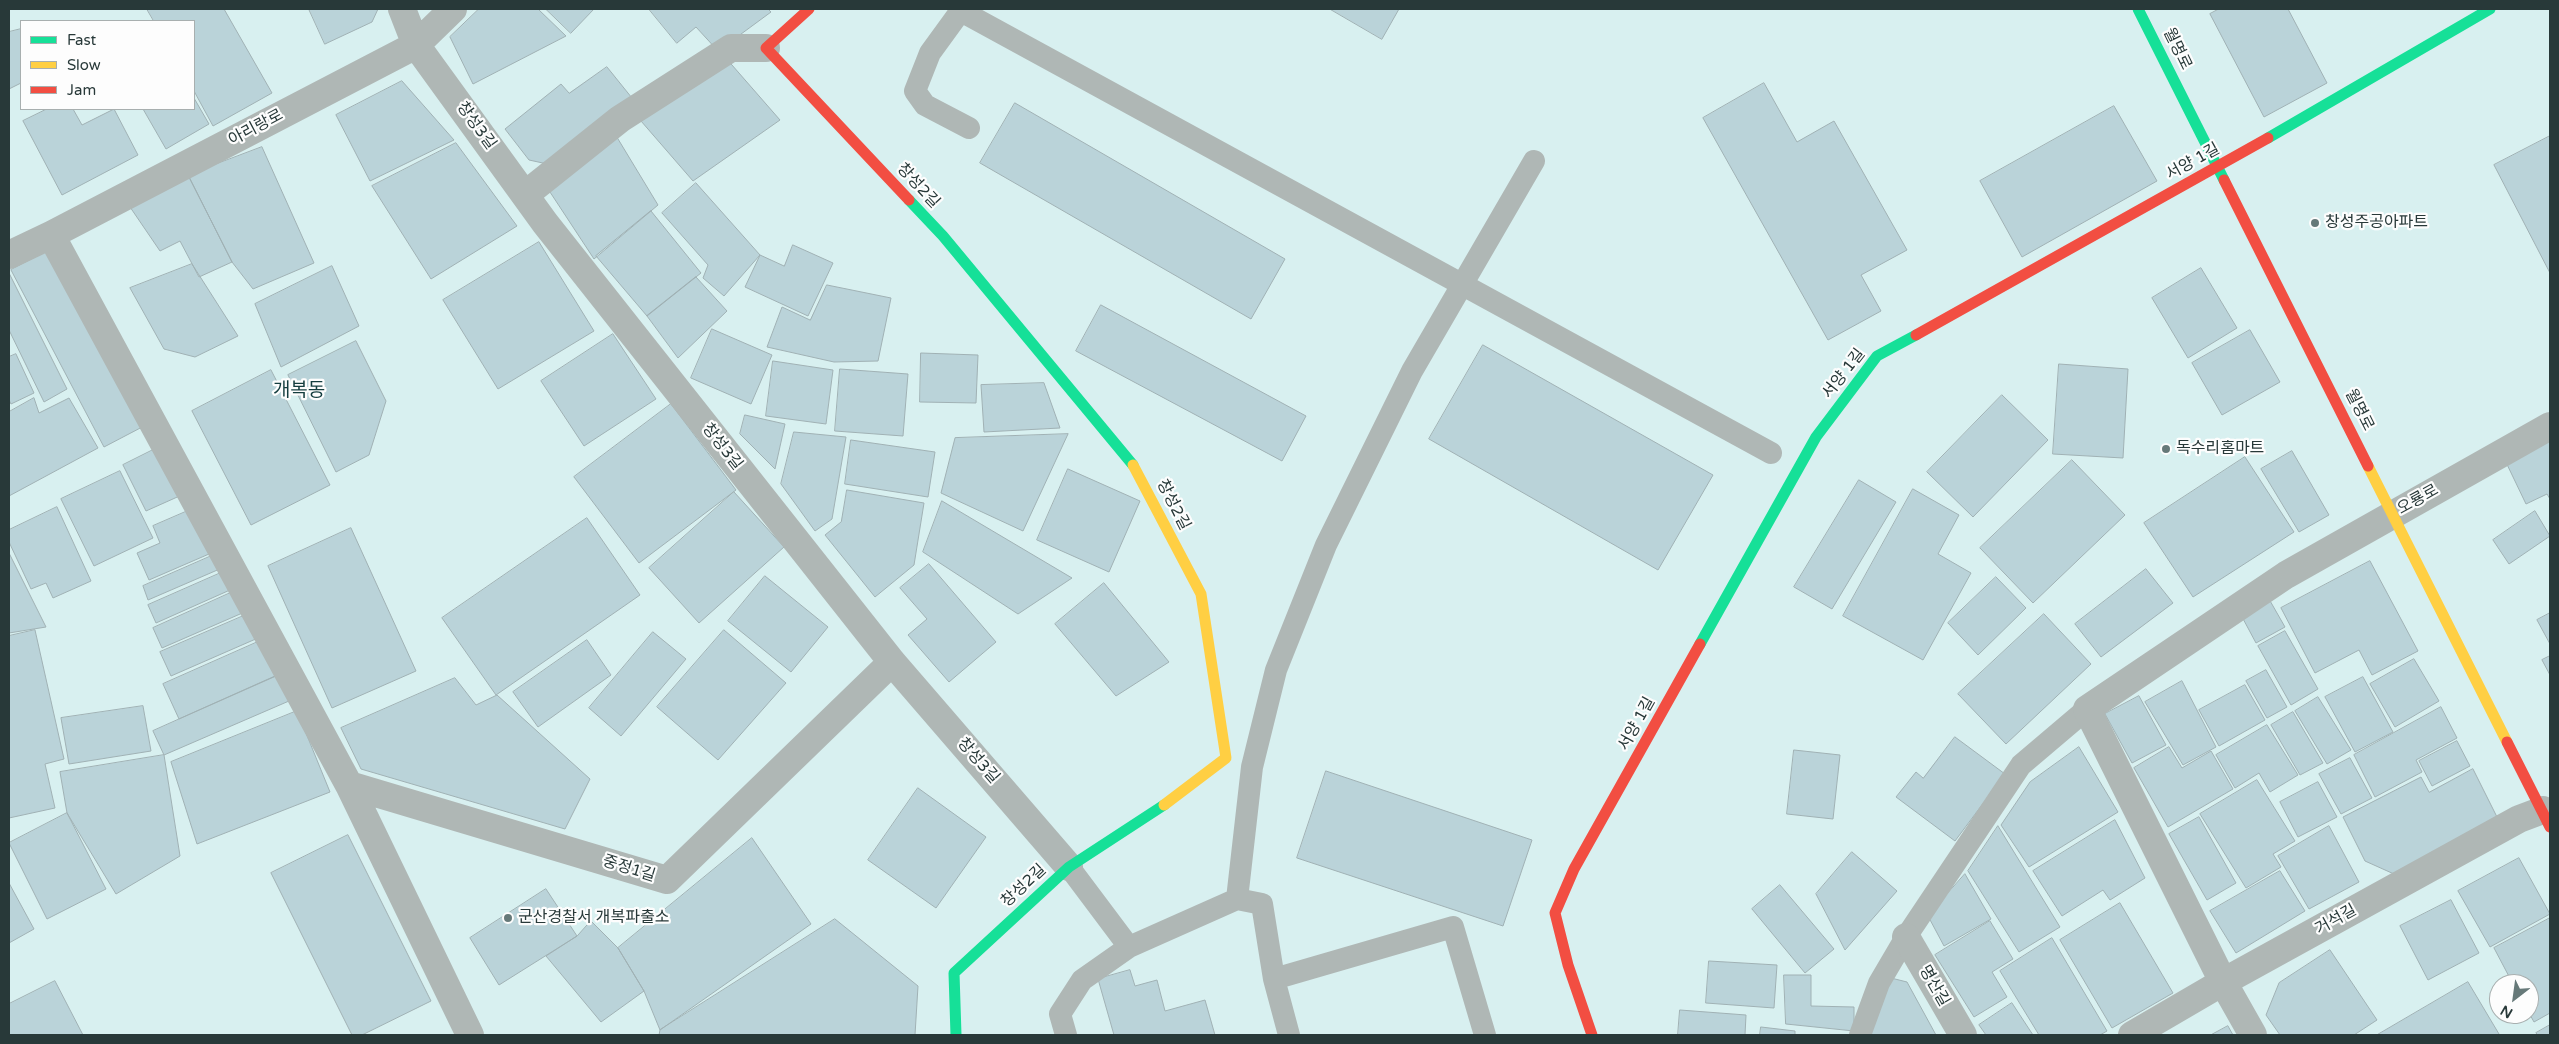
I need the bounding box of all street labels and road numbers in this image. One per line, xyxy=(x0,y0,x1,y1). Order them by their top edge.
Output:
street label: 월명로 xyxy=(2159,25,2195,73)
street label: 창성3길 xyxy=(452,98,500,154)
street label: 아리랑로 xyxy=(225,106,287,150)
street label: 서양 1길 xyxy=(2163,139,2223,185)
street label: 창성2길 xyxy=(892,160,944,212)
street label: 서양 1길 xyxy=(1818,345,1870,403)
street label: 월명로 xyxy=(2340,386,2378,434)
street label: 창성3길 xyxy=(698,420,746,474)
street label: 창성2길 xyxy=(1152,476,1194,534)
street label: 오룡로 xyxy=(2394,481,2442,519)
street label: 서양 1길 xyxy=(1614,694,1660,754)
street label: 창성3길 xyxy=(953,734,1003,788)
street label: 중정1길 xyxy=(600,852,658,886)
street label: 창성2길 xyxy=(998,860,1050,912)
street label: 거석길 xyxy=(2312,901,2360,939)
street label: 명산길 xyxy=(1915,962,1953,1010)

